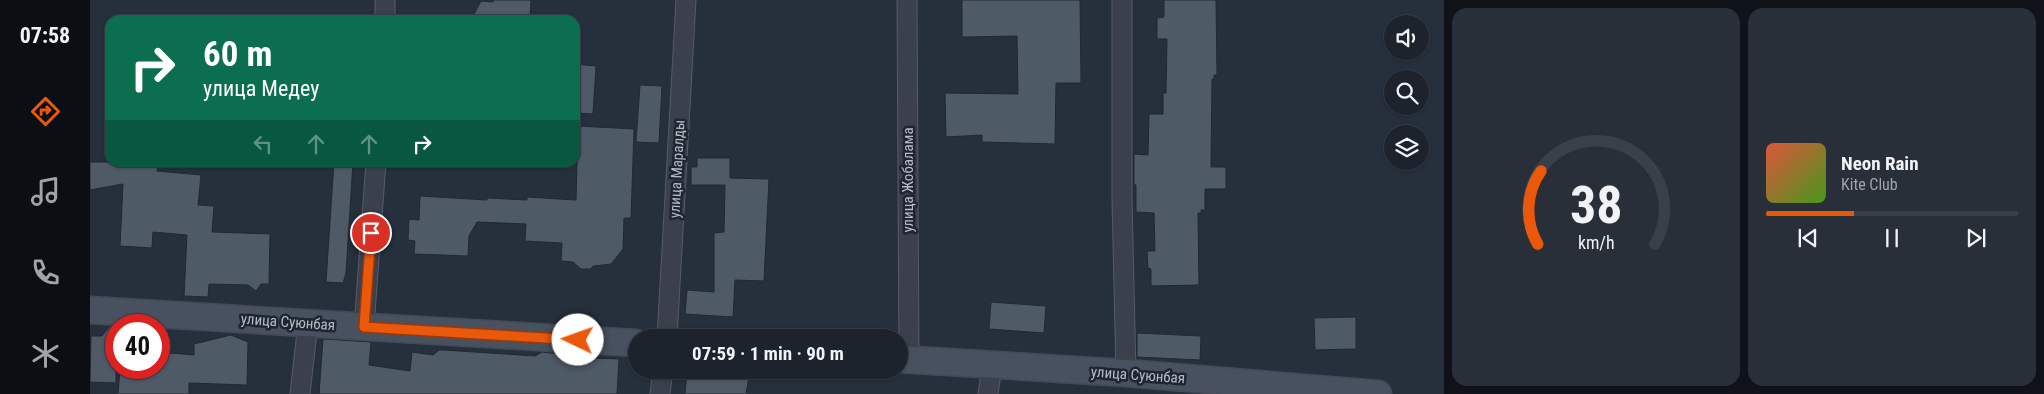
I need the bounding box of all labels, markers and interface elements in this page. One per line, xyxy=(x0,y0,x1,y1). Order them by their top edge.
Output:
map controls xyxy=(1384,15,1429,170)
button: sound xyxy=(1384,15,1429,60)
text: 07:58 xyxy=(20,23,70,48)
text: 60 m xyxy=(203,34,272,75)
icon: right xyxy=(120,35,185,100)
button: search xyxy=(1384,70,1429,115)
text: улица Медеу xyxy=(203,76,319,101)
icon: directions xyxy=(28,94,63,129)
street label: улица Маралды xyxy=(665,119,689,219)
button: layers xyxy=(1384,125,1429,170)
street label: улица Жобалама xyxy=(899,127,917,233)
icon: left xyxy=(249,130,277,158)
icon: ahead xyxy=(302,130,330,158)
icon: ahead xyxy=(355,130,383,158)
icon: right xyxy=(408,130,436,158)
text: Neon Rain xyxy=(1841,152,1919,175)
icon: music xyxy=(28,174,63,209)
text: 38 xyxy=(1570,175,1622,236)
text: Kite Club xyxy=(1841,175,1898,194)
pin xyxy=(350,212,392,254)
icon: arrive xyxy=(357,219,385,247)
icon: previous xyxy=(1794,224,1822,252)
icon: pause xyxy=(1878,224,1906,252)
icon: next xyxy=(1962,224,1990,252)
text: km/h xyxy=(1578,232,1614,253)
icon: phone xyxy=(28,255,63,290)
street label: улица Суюнбая xyxy=(240,310,336,334)
position arrow xyxy=(551,313,603,365)
speed limit sign: 40 xyxy=(105,314,170,379)
icon: climate xyxy=(28,336,63,371)
text: 07:59 · 1 min · 90 m xyxy=(692,342,844,365)
street label: улица Суюнбая xyxy=(1090,363,1186,387)

